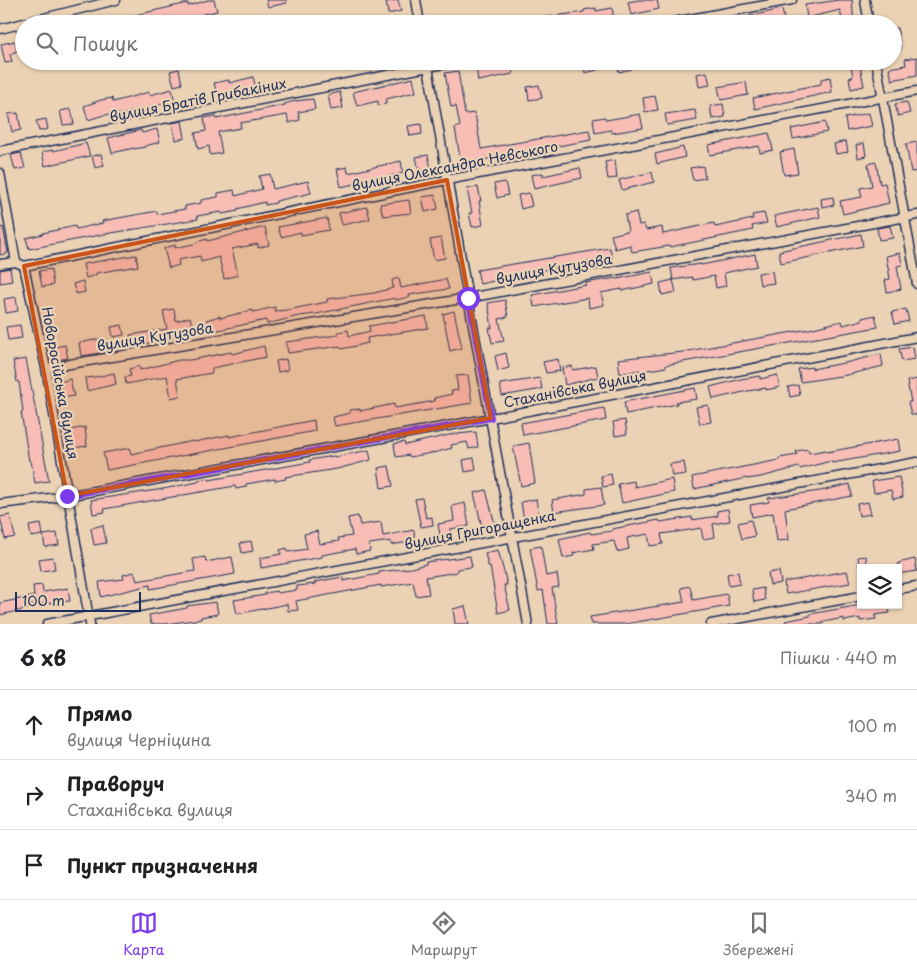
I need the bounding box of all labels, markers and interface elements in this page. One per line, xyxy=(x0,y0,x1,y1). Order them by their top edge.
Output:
search box xyxy=(15,15,902,70)
icon: search xyxy=(33,29,61,57)
text: Пошук xyxy=(73,29,138,57)
street label: вулиця Братів Грибакіних xyxy=(108,72,288,127)
street label: вулиця Олександра Невського xyxy=(350,135,560,196)
street label: вулиця Кутузова xyxy=(494,248,614,289)
route start xyxy=(457,287,480,310)
street label: Новоросійська вулиця xyxy=(37,305,84,461)
street label: вулиця Кутузова xyxy=(95,317,215,356)
street label: Стаханівська вулиця xyxy=(502,364,648,413)
route end xyxy=(56,485,79,508)
street label: вулиця Григоращенка xyxy=(402,504,558,554)
map controls xyxy=(857,564,902,609)
button: layers xyxy=(857,564,902,609)
scale bar xyxy=(15,589,141,612)
text: 100 m xyxy=(22,590,65,611)
text: 6 хв xyxy=(20,641,66,673)
text: Пішки · 440 m xyxy=(780,645,897,669)
text: Прямо xyxy=(67,699,132,727)
icon: ahead xyxy=(20,711,48,739)
text: 100 m xyxy=(848,713,897,737)
text: вулиця Черніцина xyxy=(67,727,211,751)
text: Праворуч xyxy=(67,769,164,797)
icon: right xyxy=(20,781,48,809)
text: 340 m xyxy=(845,783,897,807)
text: Стаханівська вулиця xyxy=(67,797,233,821)
icon: arrive xyxy=(20,851,48,879)
text: Пункт призначення xyxy=(67,851,258,879)
tab: Карта xyxy=(123,909,164,960)
tab: Маршрут xyxy=(411,909,477,960)
tab: Збережені xyxy=(723,909,794,960)

